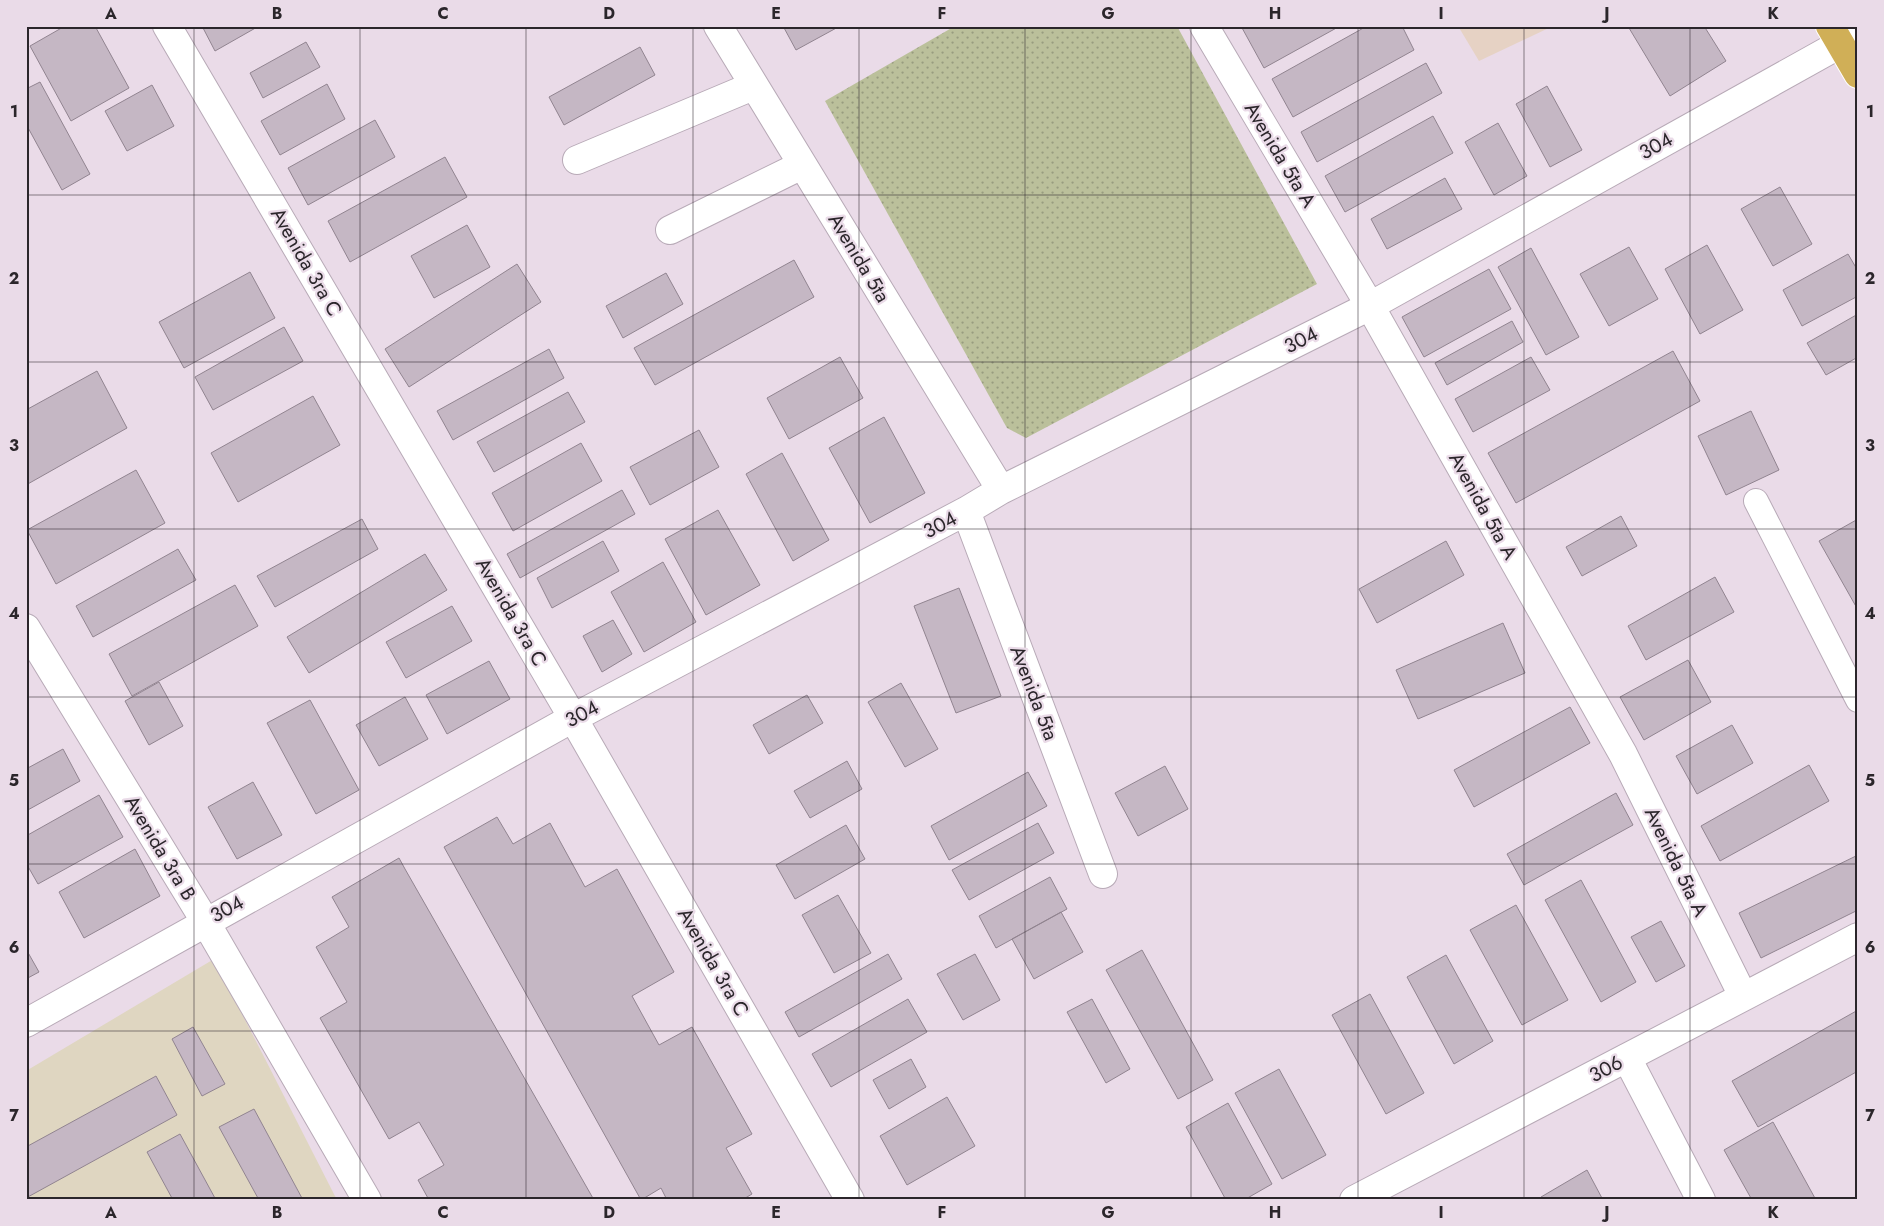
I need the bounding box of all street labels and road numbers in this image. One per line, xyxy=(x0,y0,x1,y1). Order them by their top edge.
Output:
street label: Avenida 5ta A xyxy=(1237,97,1323,214)
street label: 304 xyxy=(1634,125,1678,167)
street label: Avenida 3ra C xyxy=(263,202,349,322)
street label: Avenida 5ta xyxy=(821,208,897,308)
street label: 304 xyxy=(1279,319,1323,361)
street label: Avenida 5ta A xyxy=(1442,447,1525,566)
street label: 304 xyxy=(918,504,962,546)
street label: Avenida 3ra C xyxy=(468,552,554,672)
street label: Avenida 5ta xyxy=(1003,641,1065,745)
street label: 304 xyxy=(560,693,604,735)
street label: Avenida 3ra B xyxy=(117,790,203,906)
street label: Avenida 5ta A xyxy=(1637,802,1715,922)
street label: 304 xyxy=(205,888,249,930)
street label: Avenida 3ra C xyxy=(670,902,756,1022)
street label: 306 xyxy=(1584,1048,1628,1090)

